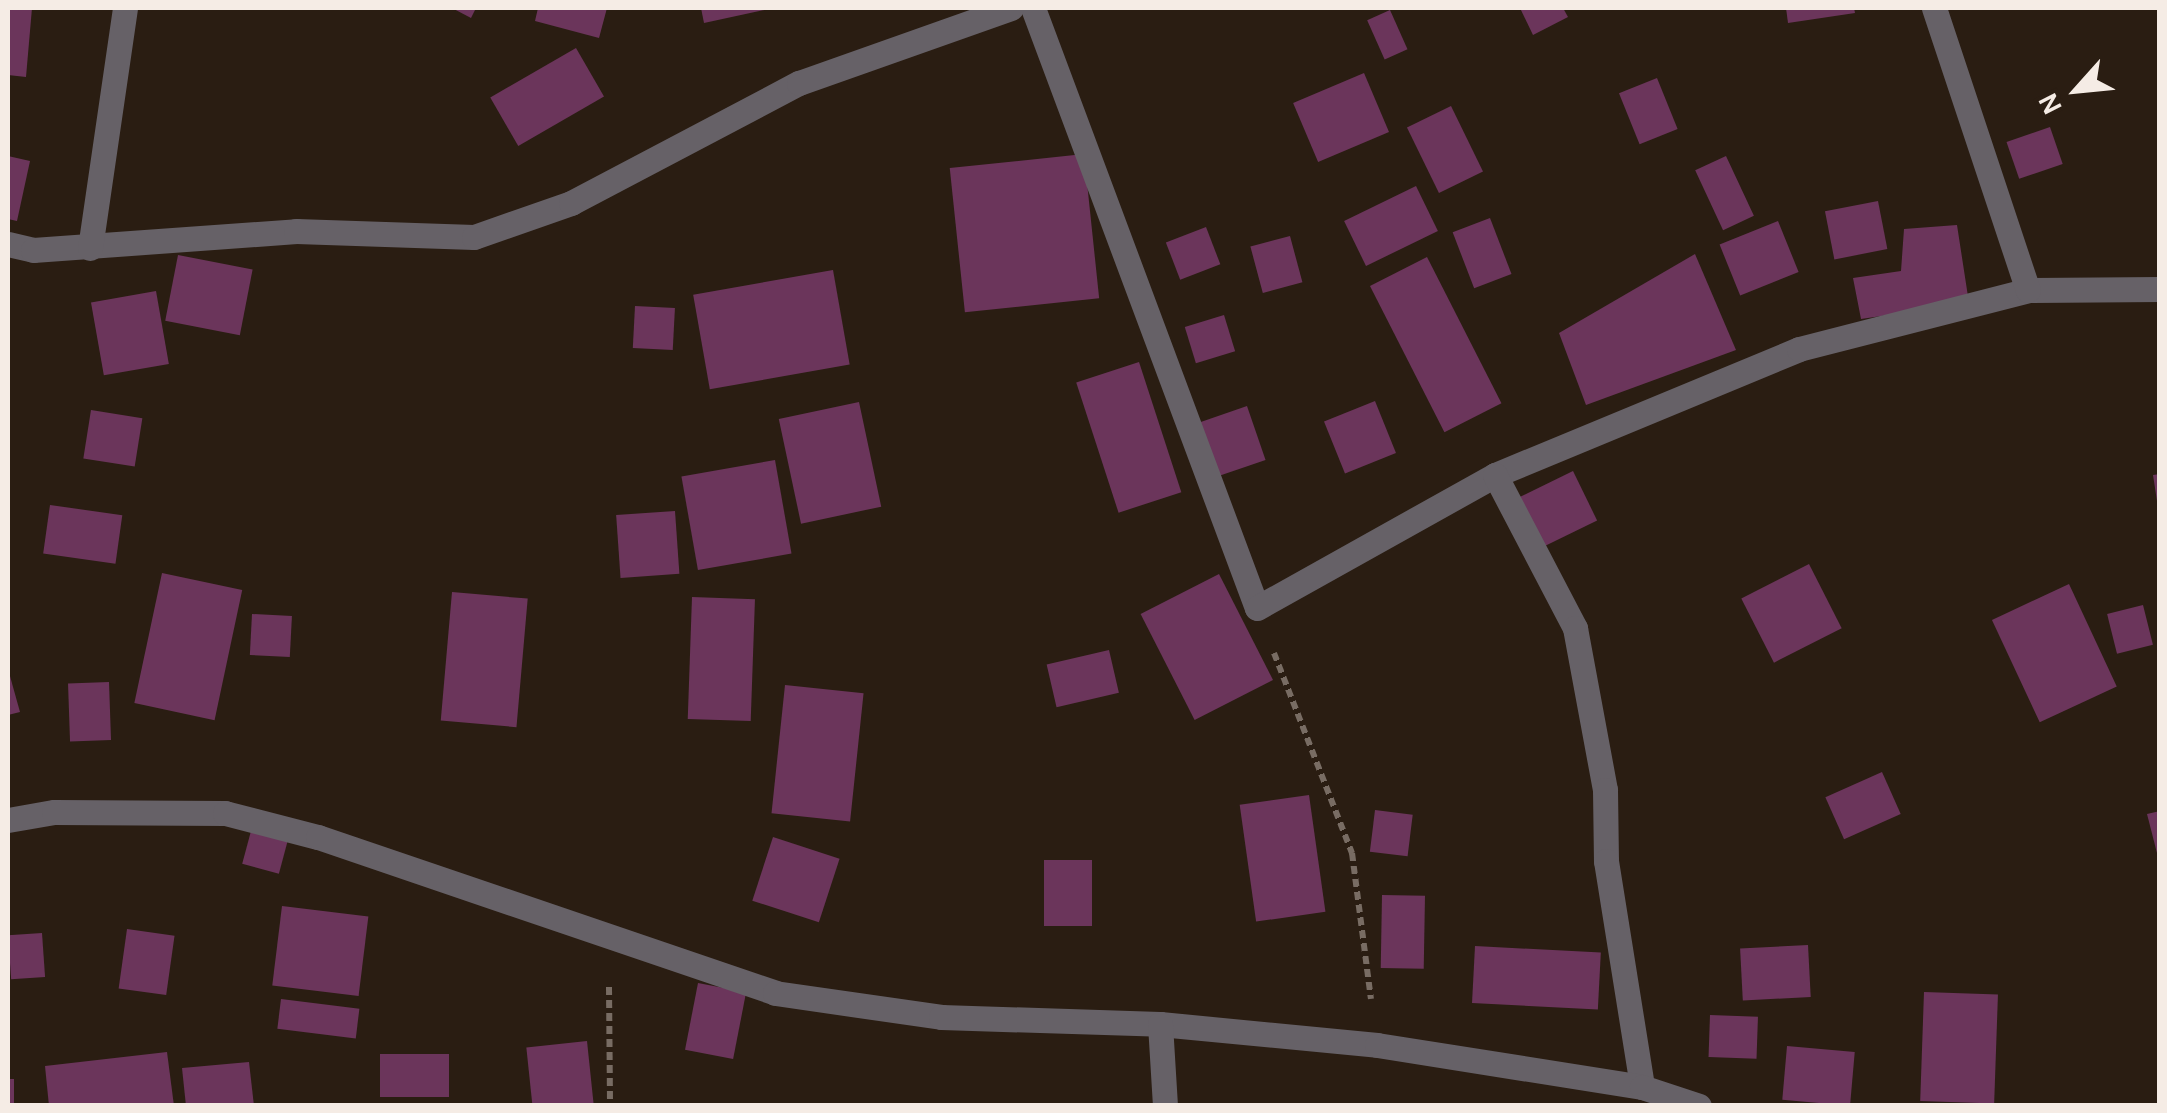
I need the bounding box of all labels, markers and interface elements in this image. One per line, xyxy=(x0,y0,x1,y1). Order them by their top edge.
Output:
north arrow xyxy=(2027,40,2127,140)
text: N xyxy=(2031,87,2069,120)

